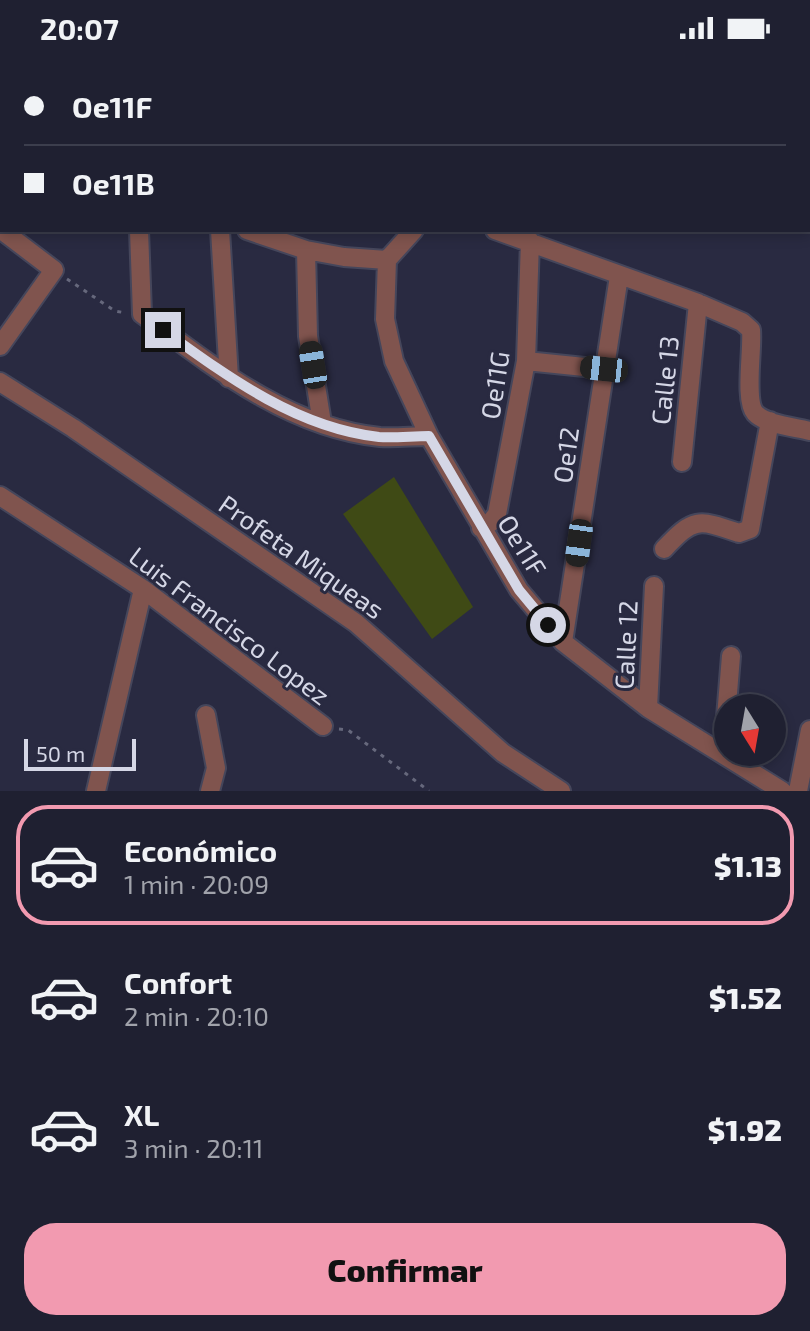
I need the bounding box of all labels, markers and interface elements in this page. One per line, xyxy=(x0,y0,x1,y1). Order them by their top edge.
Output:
text: 20:07 xyxy=(40,10,119,46)
text: Oe11F xyxy=(72,88,152,124)
text: Oe11B xyxy=(72,165,155,201)
route end xyxy=(145,312,181,348)
street label: Calle 13 xyxy=(644,334,684,426)
car xyxy=(297,339,329,391)
street label: Oe11G xyxy=(473,349,515,421)
car xyxy=(579,355,629,383)
street label: Oe12 xyxy=(546,425,584,485)
street label: Profeta Miqueas xyxy=(214,488,390,624)
street label: Oe11F xyxy=(492,509,554,581)
car xyxy=(564,518,594,568)
street label: Luis Francisco Lopez xyxy=(124,540,336,710)
street label: Calle 12 xyxy=(607,600,643,690)
route start xyxy=(530,607,566,643)
north arrow xyxy=(714,694,786,766)
map controls xyxy=(714,694,786,766)
scale bar xyxy=(24,735,136,771)
text: 50 m xyxy=(36,740,85,766)
icon: car xyxy=(28,829,100,901)
text: Económico xyxy=(124,832,277,868)
text: $1.13 xyxy=(714,847,782,883)
text: 1 min · 20:09 xyxy=(124,868,269,899)
icon: car xyxy=(28,961,100,1033)
text: Confort xyxy=(124,964,232,1000)
text: $1.52 xyxy=(709,979,782,1015)
text: 2 min · 20:10 xyxy=(124,1000,269,1031)
icon: car xyxy=(28,1093,100,1165)
text: XL xyxy=(124,1096,159,1132)
text: $1.92 xyxy=(708,1111,782,1147)
text: 3 min · 20:11 xyxy=(124,1132,263,1163)
button: Confirmar xyxy=(24,1223,786,1315)

